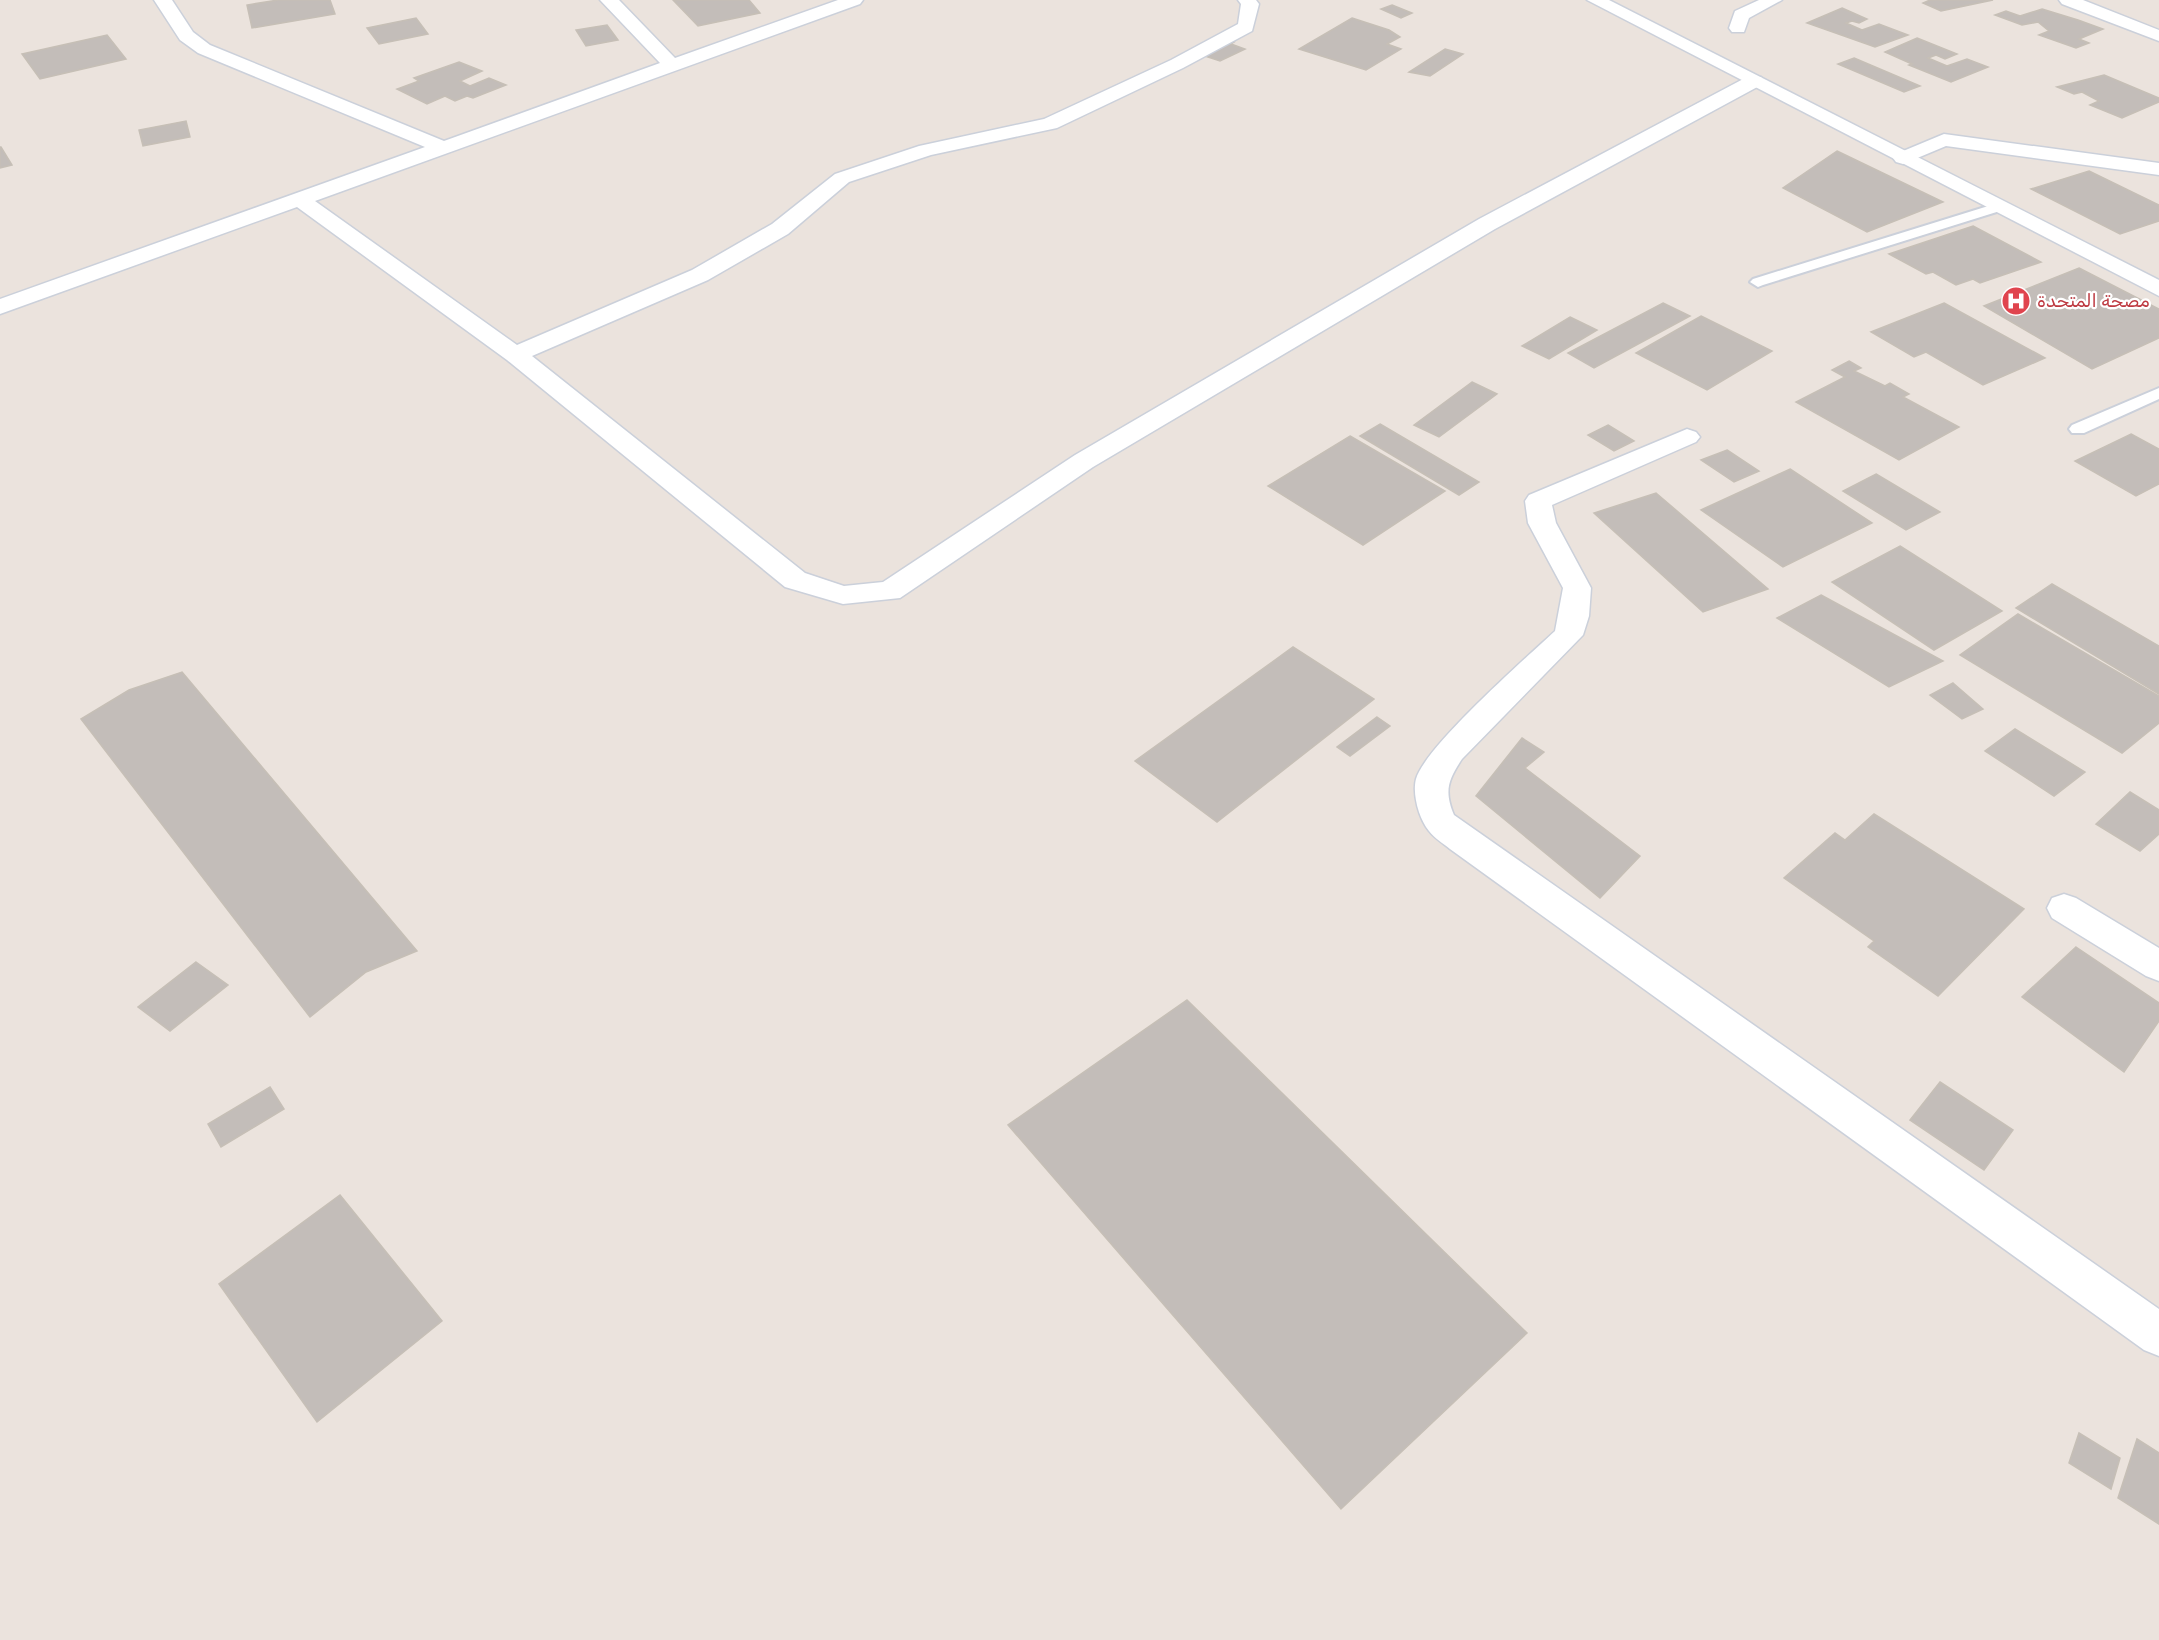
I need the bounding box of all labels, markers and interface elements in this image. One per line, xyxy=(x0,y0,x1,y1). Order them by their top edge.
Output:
hospital icon: مصحة المتحدة xyxy=(2000,285,2032,317)
place label: مصحة المتحدة xyxy=(2037,290,2150,312)

